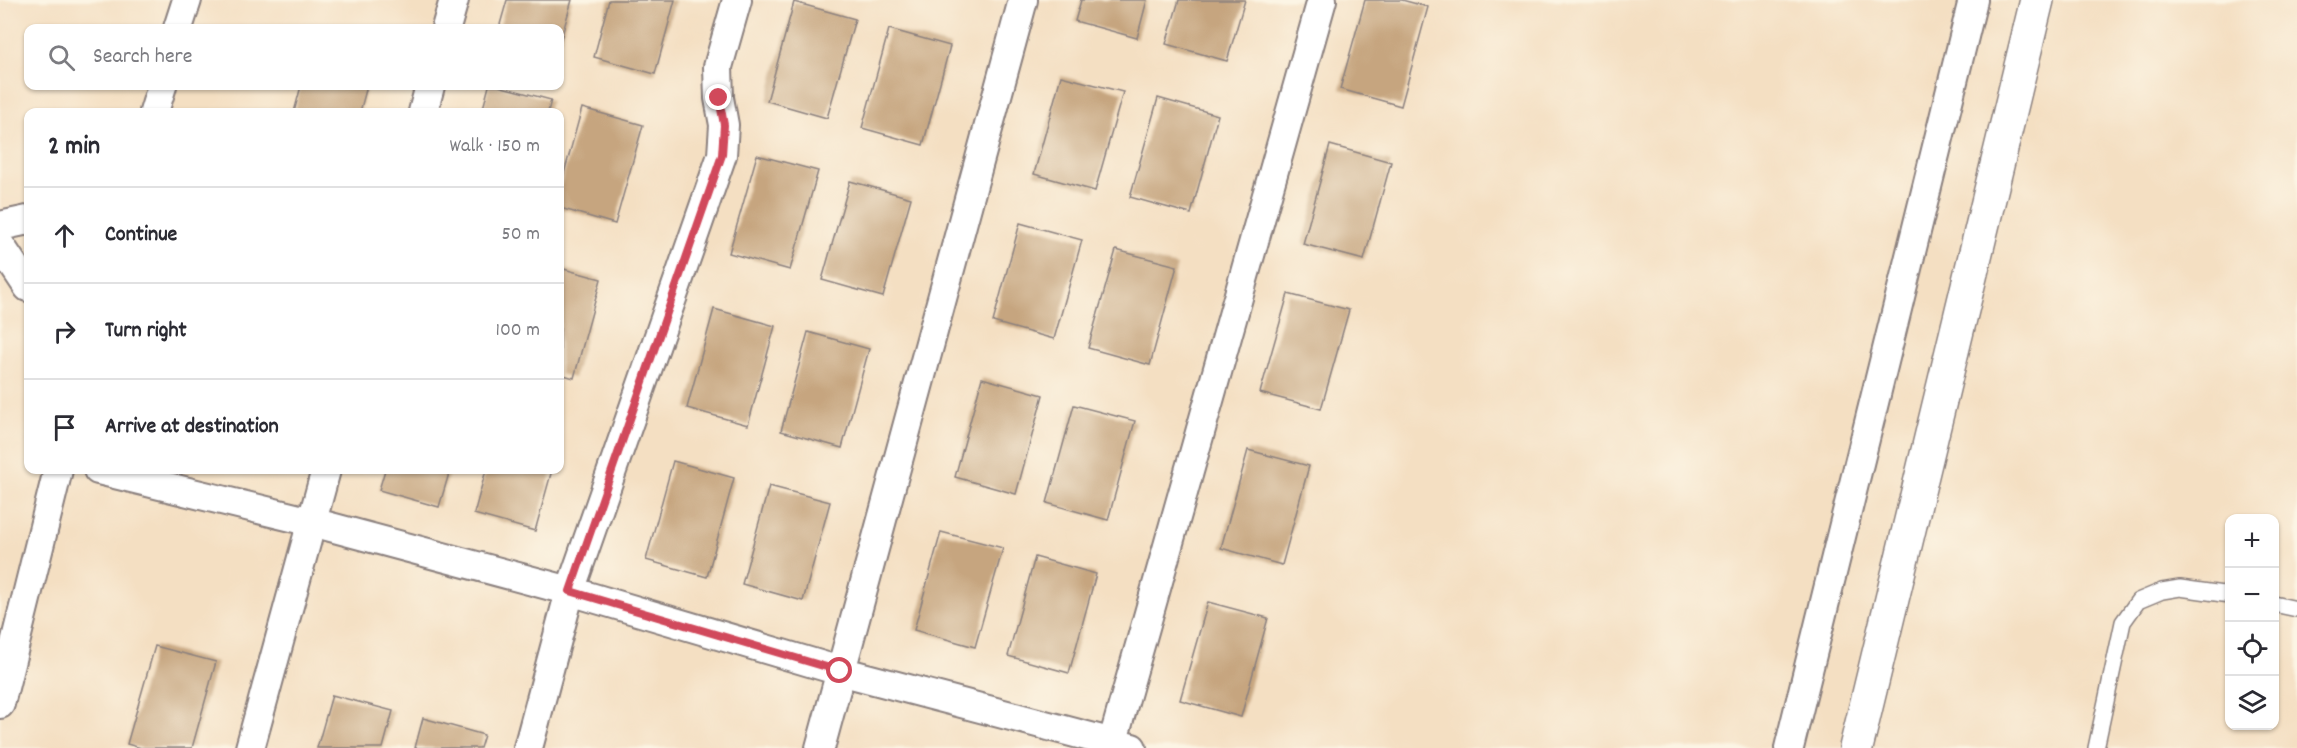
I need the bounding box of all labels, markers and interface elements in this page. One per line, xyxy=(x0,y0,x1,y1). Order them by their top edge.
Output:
search box xyxy=(24,24,564,90)
icon: search xyxy=(45,41,78,74)
text: Search here xyxy=(93,42,192,73)
route end xyxy=(705,84,731,110)
text: 2 min xyxy=(48,129,100,166)
text: Walk · 150 m xyxy=(450,133,540,161)
icon: ahead xyxy=(48,219,81,252)
text: Continue xyxy=(105,220,177,251)
text: 50 m xyxy=(502,221,540,249)
icon: right xyxy=(48,315,81,348)
text: Turn right xyxy=(105,316,187,347)
text: 100 m xyxy=(496,317,540,345)
icon: arrive xyxy=(48,411,81,444)
text: Arrive at destination xyxy=(105,412,279,443)
map controls xyxy=(2225,514,2279,730)
button: + xyxy=(2225,514,2279,568)
button: − xyxy=(2225,568,2279,622)
button: locate xyxy=(2225,622,2279,676)
route start xyxy=(826,657,852,683)
button: layers xyxy=(2225,676,2279,730)

